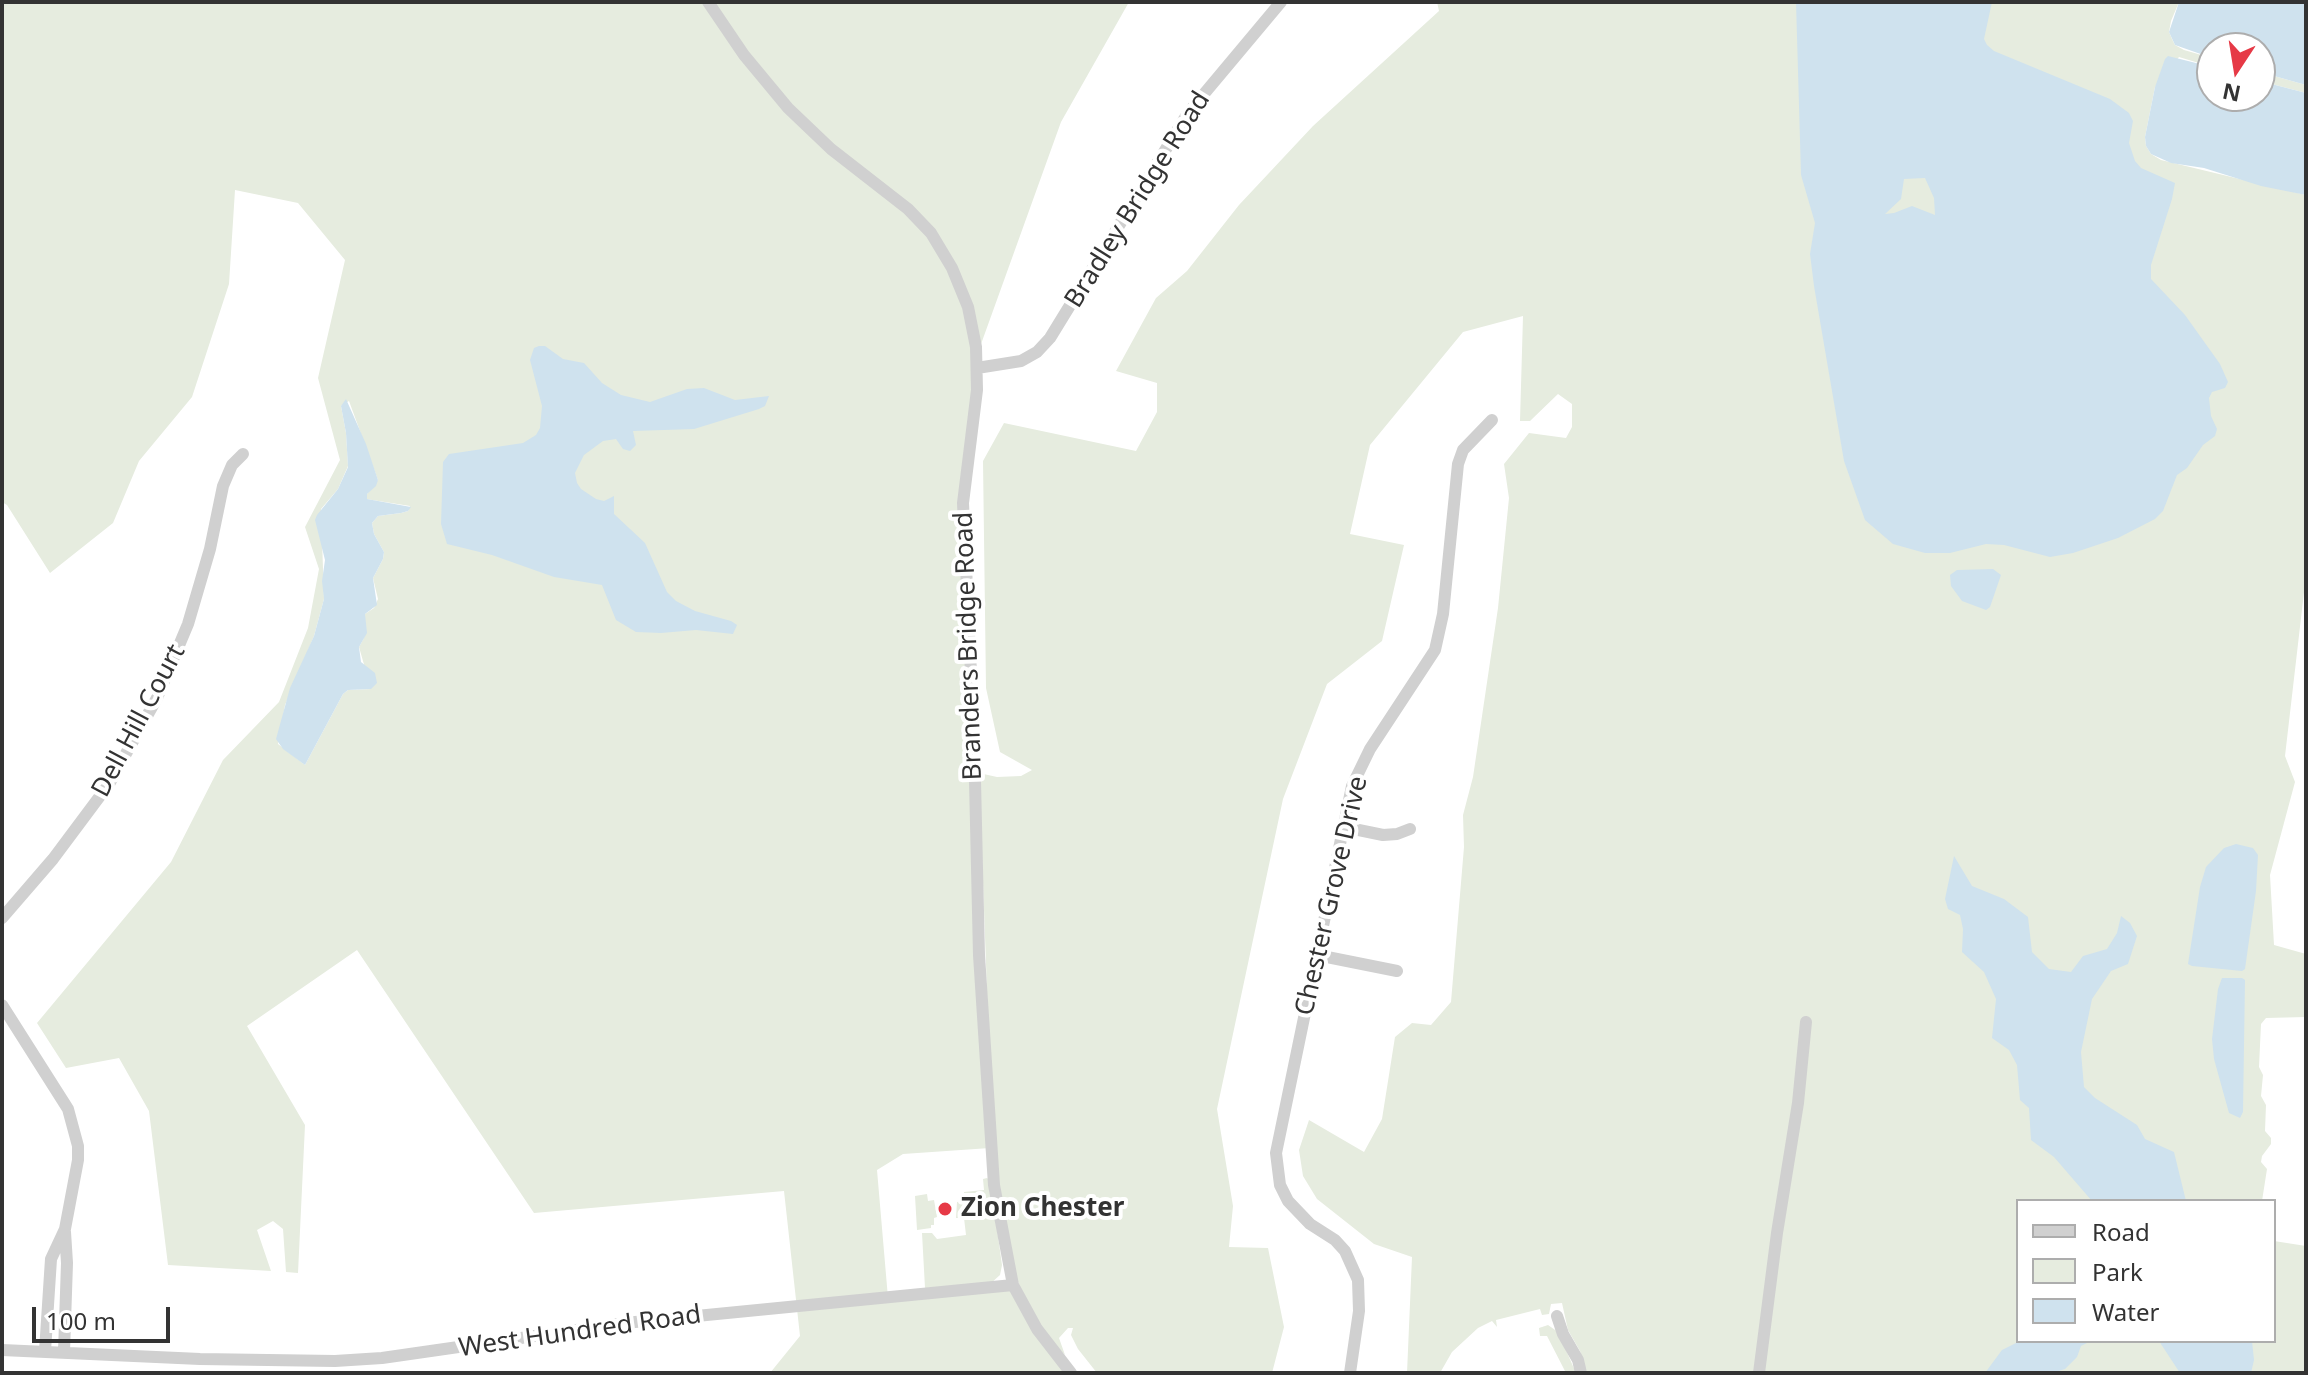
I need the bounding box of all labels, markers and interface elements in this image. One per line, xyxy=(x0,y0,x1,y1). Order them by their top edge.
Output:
north arrow xyxy=(2196,32,2276,112)
text: N xyxy=(2220,77,2243,110)
street label: Bradley Bridge Road xyxy=(1059,86,1217,314)
street label: Branders Bridge Road xyxy=(949,511,989,781)
street label: Dell Hill Court xyxy=(86,639,192,803)
street label: Chester Grove Drive xyxy=(1289,773,1375,1019)
place label: Zion Chester xyxy=(961,1193,1124,1225)
legend xyxy=(2016,1199,2276,1343)
marker: Zion Chester xyxy=(936,1200,954,1218)
text: Road xyxy=(2092,1215,2150,1248)
text: Park xyxy=(2092,1255,2143,1288)
scale bar xyxy=(36,1291,174,1341)
text: Water xyxy=(2092,1295,2159,1328)
street label: West Hundred Road xyxy=(457,1300,703,1364)
text: 100 m xyxy=(46,1304,116,1337)

